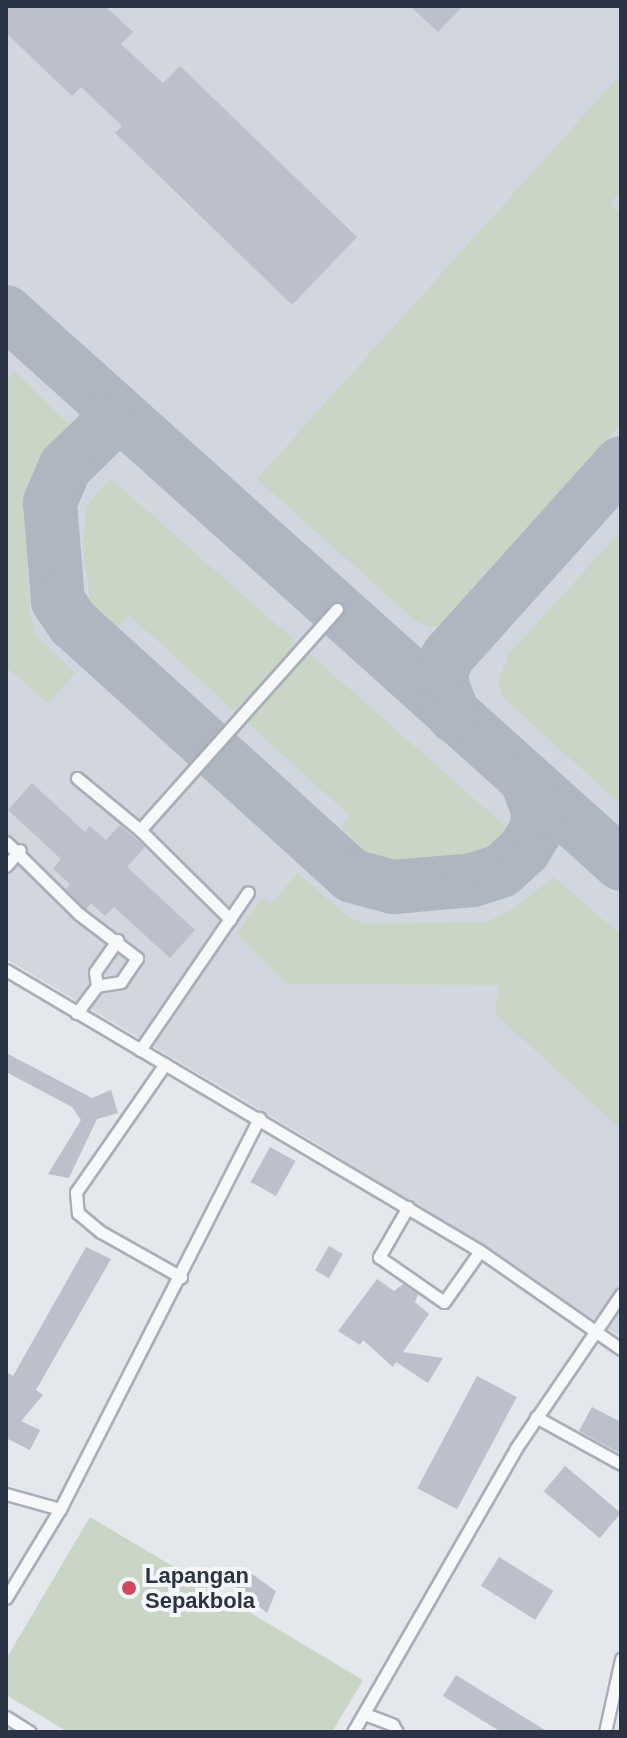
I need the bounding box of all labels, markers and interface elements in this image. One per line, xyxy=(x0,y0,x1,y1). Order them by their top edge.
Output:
place label: Lapangan Sepakbola xyxy=(145,1562,255,1614)
marker: Lapangan Sepakbola xyxy=(120,1579,138,1597)

